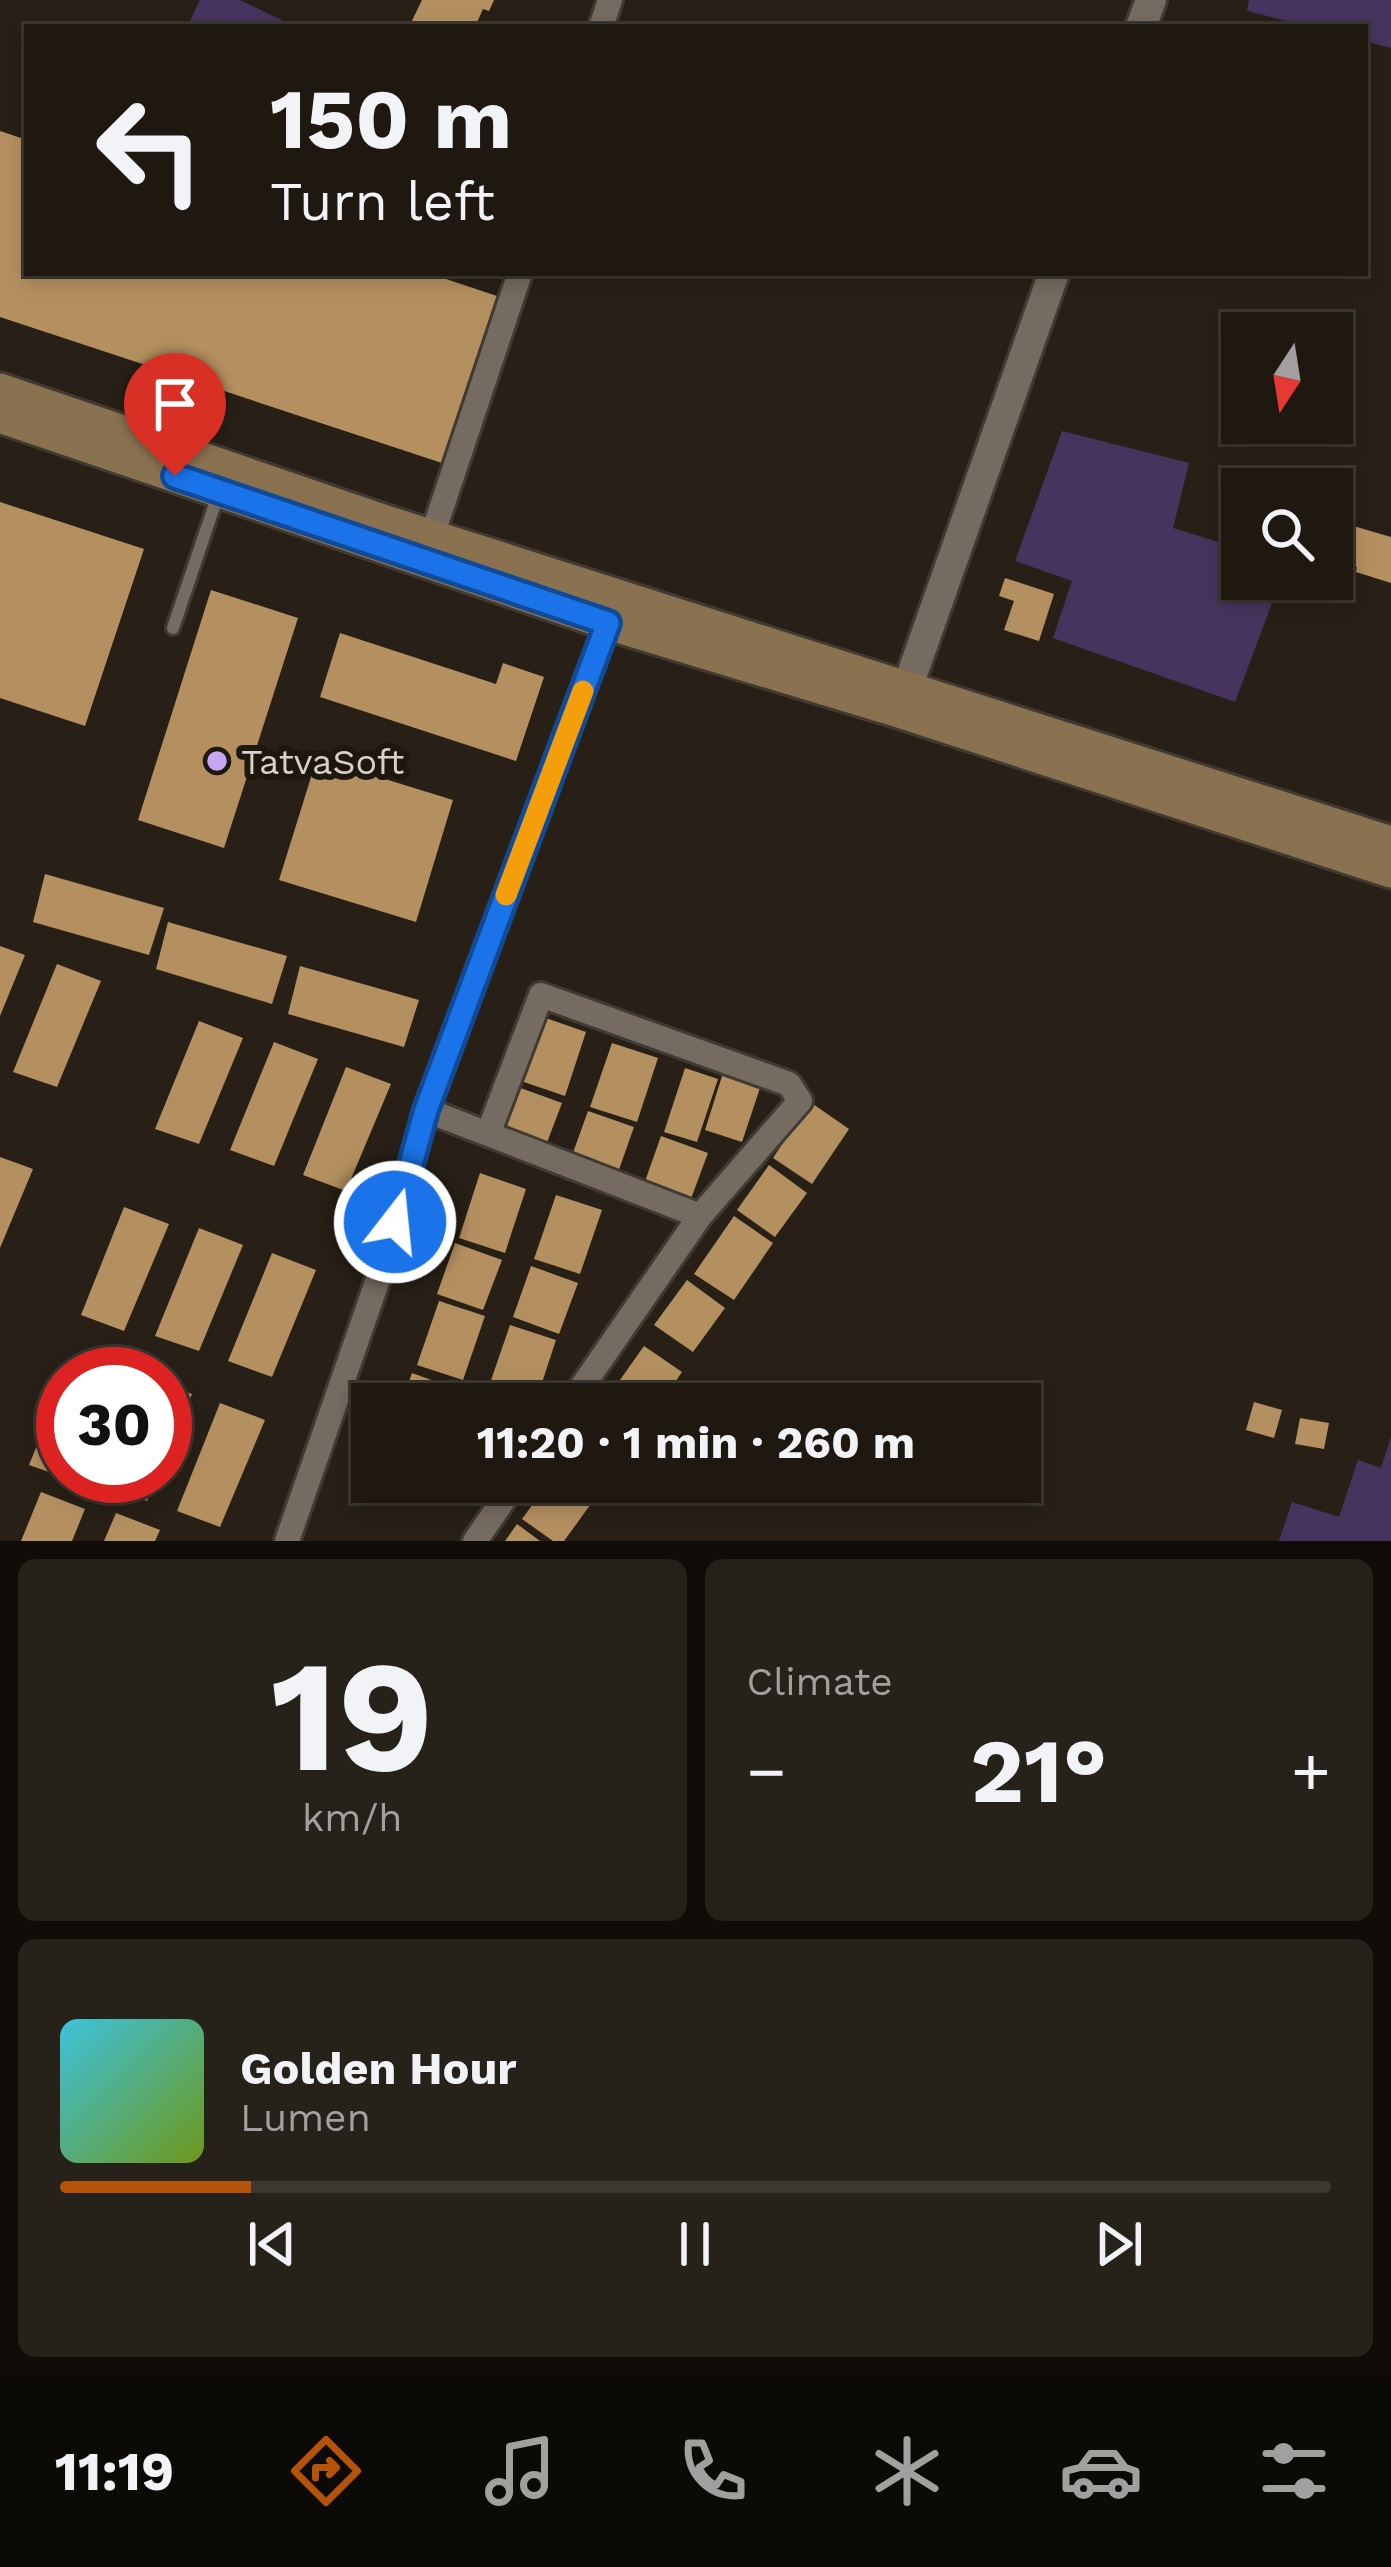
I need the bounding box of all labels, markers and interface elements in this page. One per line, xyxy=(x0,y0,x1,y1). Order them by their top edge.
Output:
text: 150 m xyxy=(270,70,512,168)
icon: left xyxy=(72,72,228,228)
text: Turn left xyxy=(270,170,495,233)
north arrow xyxy=(1221,312,1353,444)
map controls xyxy=(1221,312,1353,600)
pin xyxy=(124,353,226,476)
icon: arrive xyxy=(142,371,208,437)
button: search xyxy=(1221,468,1353,600)
place label: TatvaSoft xyxy=(241,741,404,783)
marker: TatvaSoft xyxy=(204,748,230,774)
position arrow xyxy=(332,1159,458,1285)
speed limit sign: 30 xyxy=(36,1347,192,1503)
text: 11:20 · 1 min · 260 m xyxy=(477,1416,915,1469)
text: 19 xyxy=(271,1625,434,1808)
text: Climate xyxy=(747,1659,893,1704)
text: 21° xyxy=(970,1718,1107,1824)
text: − xyxy=(747,1733,786,1810)
text: + xyxy=(1291,1733,1331,1810)
text: km/h xyxy=(302,1795,402,1840)
text: Golden Hour xyxy=(240,2042,517,2095)
text: Lumen xyxy=(240,2095,371,2140)
icon: previous xyxy=(239,2211,305,2277)
icon: pause xyxy=(662,2211,728,2277)
icon: next xyxy=(1086,2211,1152,2277)
icon: directions xyxy=(284,2429,368,2513)
icon: music xyxy=(478,2429,562,2513)
icon: phone xyxy=(671,2429,755,2513)
icon: climate xyxy=(865,2429,949,2513)
icon: car xyxy=(1059,2429,1143,2513)
icon: filters xyxy=(1252,2429,1336,2513)
text: 11:19 xyxy=(55,2440,174,2503)

